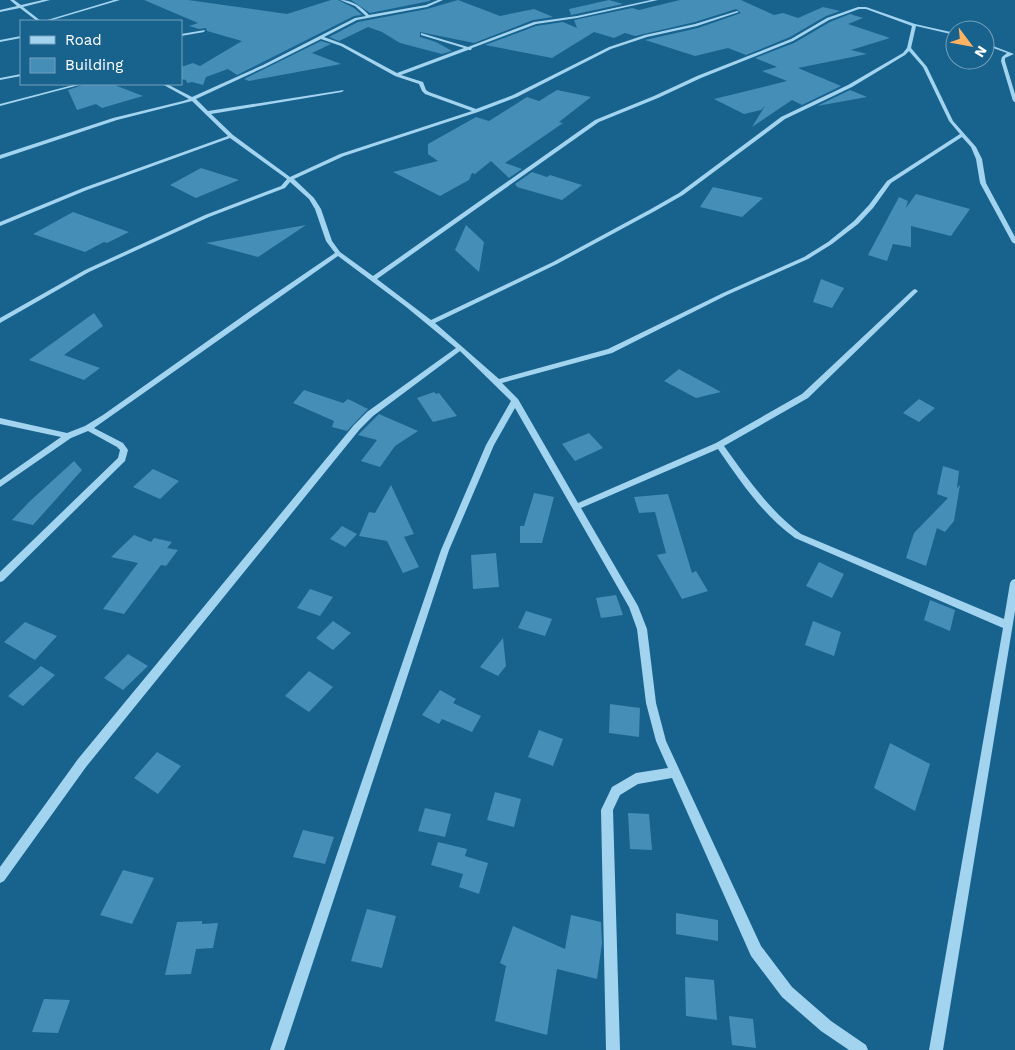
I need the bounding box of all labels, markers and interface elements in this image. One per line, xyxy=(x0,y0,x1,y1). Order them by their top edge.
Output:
legend xyxy=(20,20,182,85)
north arrow xyxy=(945,20,995,70)
text: Road xyxy=(65,31,102,49)
text: N xyxy=(971,43,991,61)
text: Building xyxy=(65,56,123,74)

